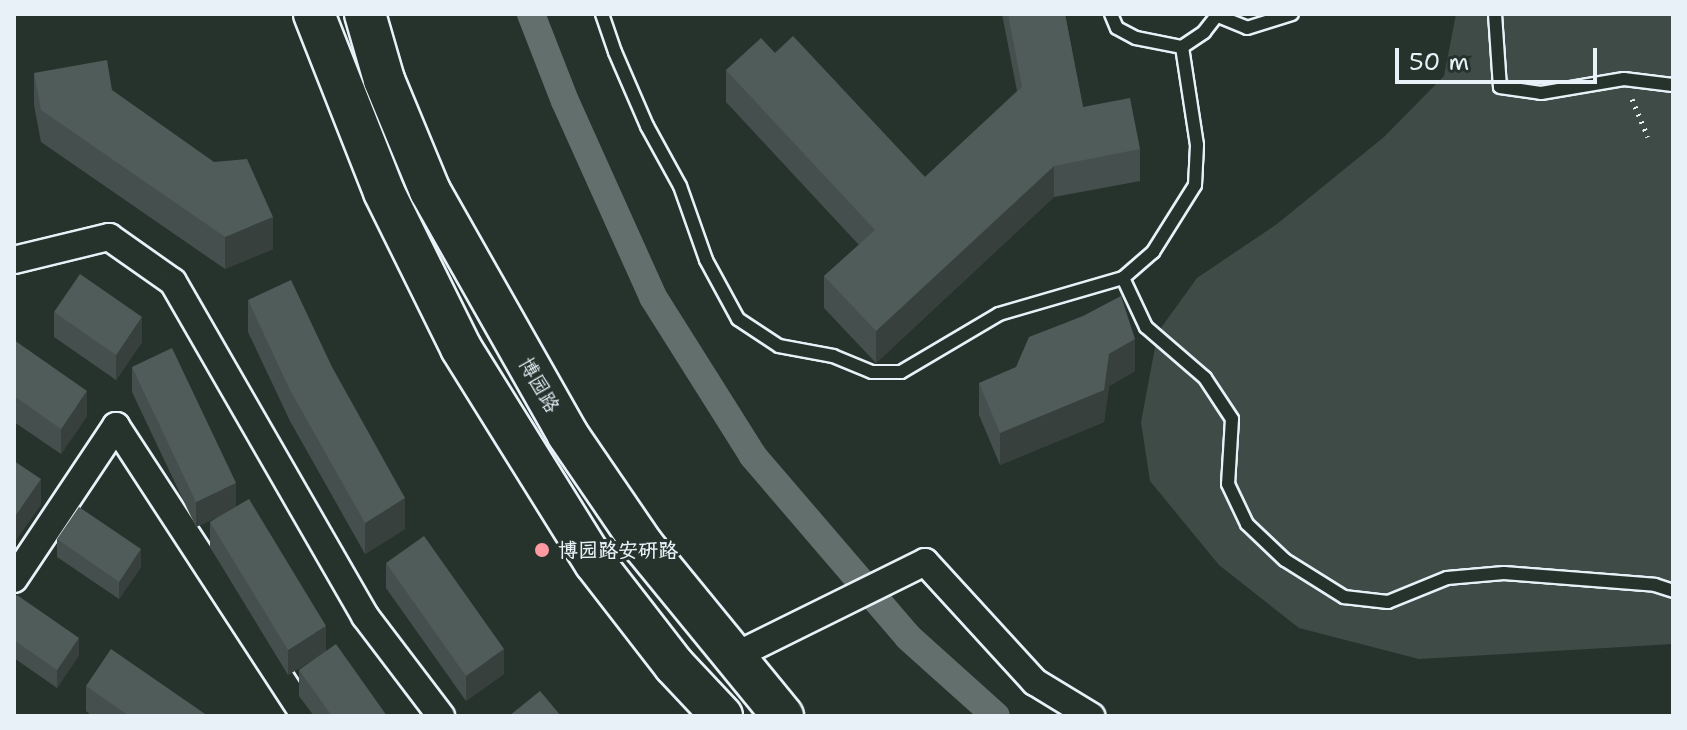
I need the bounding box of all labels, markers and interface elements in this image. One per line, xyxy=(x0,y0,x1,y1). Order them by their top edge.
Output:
scale bar xyxy=(1399,32,1601,82)
text: 50 m xyxy=(1409,46,1469,78)
street label: 博园路 xyxy=(514,353,564,417)
place label: 博园路安研路 xyxy=(558,538,678,562)
marker: 博园路安研路 xyxy=(533,541,551,559)

